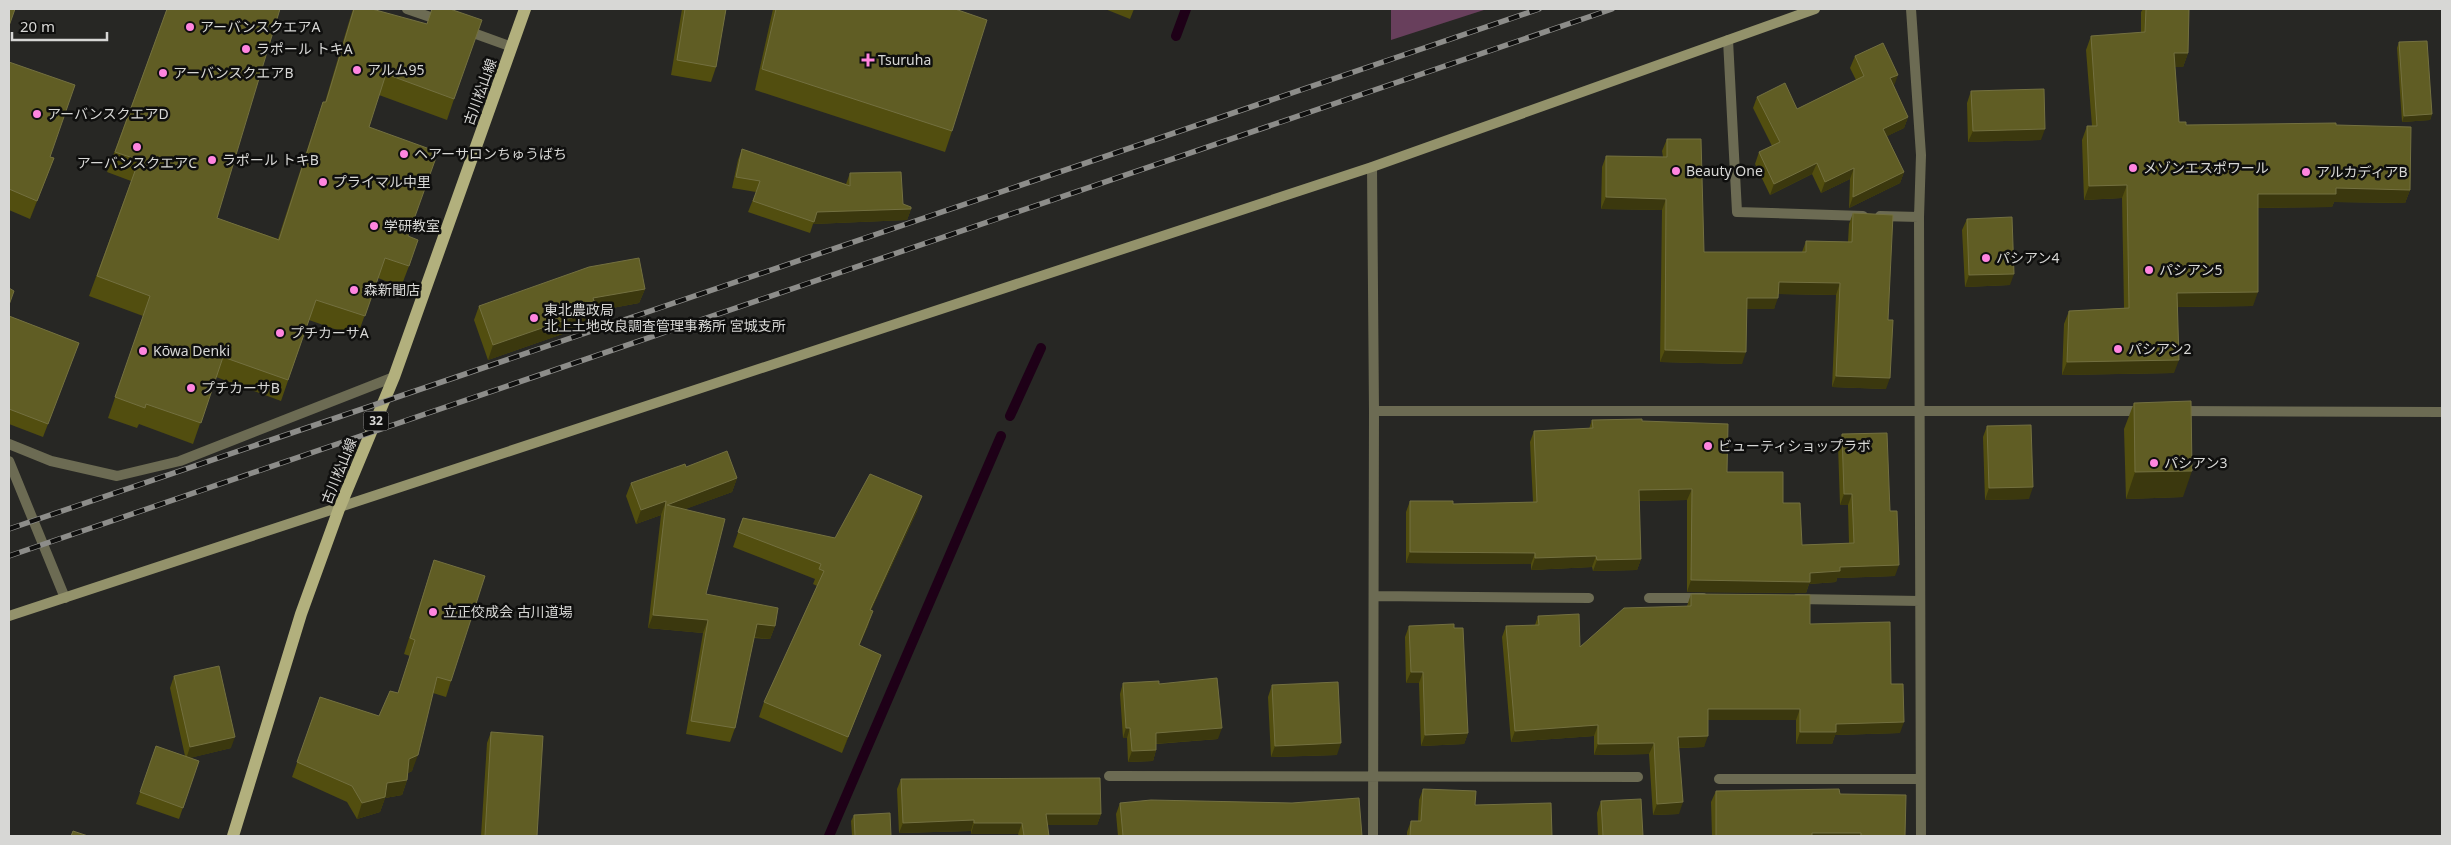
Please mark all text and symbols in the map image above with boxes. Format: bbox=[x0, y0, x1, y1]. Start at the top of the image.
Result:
scale bar bbox=[12, 10, 108, 42]
text: 20 m bbox=[20, 16, 55, 36]
place label: アーバンスクエアA bbox=[200, 17, 320, 36]
marker: アーバンスクエアA bbox=[184, 21, 196, 33]
place label: ラポール トキA bbox=[256, 39, 353, 58]
marker: ラポール トキA bbox=[240, 43, 252, 55]
place label: Tsuruha bbox=[878, 50, 931, 69]
marker: Tsuruha bbox=[862, 54, 874, 66]
street label: 古川松山線 bbox=[459, 56, 500, 128]
place label: アルム95 bbox=[367, 60, 425, 79]
place label: アーバンスクエアB bbox=[173, 63, 294, 82]
marker: アルム95 bbox=[351, 64, 363, 76]
marker: アーバンスクエアB bbox=[157, 67, 169, 79]
place label: アーバンスクエアD bbox=[47, 104, 169, 123]
marker: アーバンスクエアD bbox=[31, 108, 43, 120]
marker: アーバンスクエアC bbox=[131, 141, 143, 153]
place label: ヘアーサロンちゅうばち bbox=[414, 144, 567, 163]
marker: ヘアーサロンちゅうばち bbox=[398, 148, 410, 160]
place label: ラポール トキB bbox=[222, 150, 319, 169]
place label: アーバンスクエアC bbox=[77, 153, 197, 172]
marker: ラポール トキB bbox=[206, 154, 218, 166]
place label: メゾンエスポワール bbox=[2143, 158, 2269, 177]
place label: Beauty One bbox=[1686, 161, 1763, 180]
marker: メゾンエスポワール bbox=[2127, 162, 2139, 174]
place label: アルカディアB bbox=[2316, 162, 2408, 181]
marker: Beauty One bbox=[1670, 165, 1682, 177]
marker: アルカディアB bbox=[2300, 166, 2312, 178]
place label: プライマル中里 bbox=[333, 172, 431, 191]
marker: プライマル中里 bbox=[317, 176, 329, 188]
place label: 学研教室 bbox=[384, 216, 440, 235]
marker: 学研教室 bbox=[368, 220, 380, 232]
place label: パシアン4 bbox=[1996, 248, 2059, 267]
marker: パシアン4 bbox=[1980, 252, 1992, 264]
place label: パシアン5 bbox=[2159, 260, 2222, 279]
marker: パシアン5 bbox=[2143, 264, 2155, 276]
place label: 森新聞店 bbox=[364, 280, 420, 299]
marker: 森新聞店 bbox=[348, 284, 360, 296]
place label: 東北農政局 北上土地改良調査管理事務所 宮城支所 bbox=[544, 300, 786, 335]
marker: 東北農政局 北上土地改良調査管理事務所 宮城支所 bbox=[528, 312, 540, 324]
place label: プチカーサA bbox=[290, 323, 369, 342]
marker: プチカーサA bbox=[274, 327, 286, 339]
place label: パシアン2 bbox=[2128, 339, 2191, 358]
place label: Kōwa Denki bbox=[153, 341, 230, 360]
marker: パシアン2 bbox=[2112, 343, 2124, 355]
marker: Kōwa Denki bbox=[137, 345, 149, 357]
place label: プチカーサB bbox=[201, 378, 280, 397]
marker: プチカーサB bbox=[185, 382, 197, 394]
road number: 32 bbox=[364, 412, 388, 431]
street label: 古川松山線 bbox=[317, 435, 360, 507]
place label: ビューティショップラボ bbox=[1718, 436, 1871, 455]
marker: ビューティショップラボ bbox=[1702, 440, 1714, 452]
place label: パシアン3 bbox=[2164, 453, 2227, 472]
marker: パシアン3 bbox=[2148, 457, 2160, 469]
place label: 立正佼成会 古川道場 bbox=[443, 602, 573, 621]
marker: 立正佼成会 古川道場 bbox=[427, 606, 439, 618]

